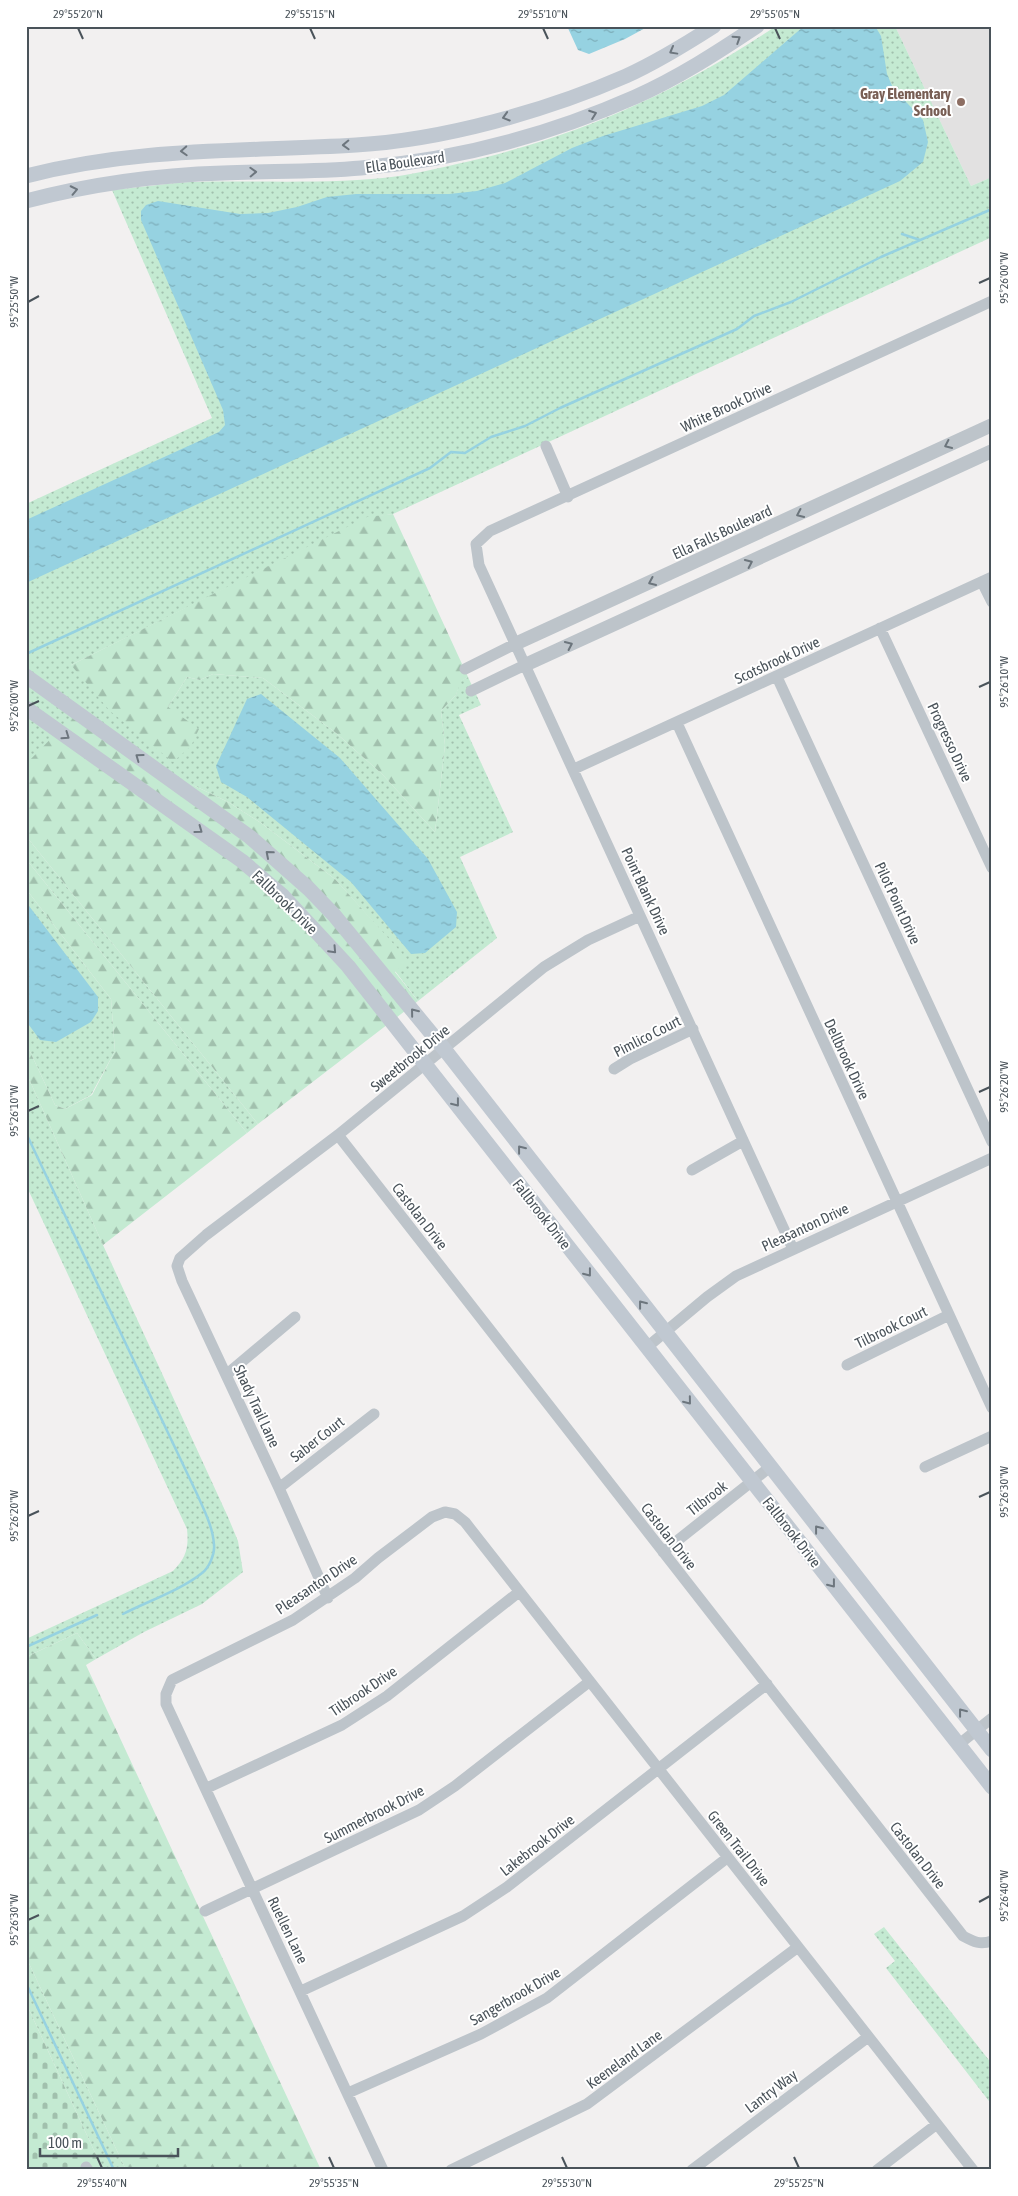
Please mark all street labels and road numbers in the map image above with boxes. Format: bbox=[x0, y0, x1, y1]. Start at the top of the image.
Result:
street label: Ella Boulevard bbox=[364, 148, 446, 176]
street label: White Brook Drive bbox=[678, 379, 774, 435]
street label: Ella Falls Boulevard bbox=[670, 502, 774, 562]
street label: Scotsbrook Drive bbox=[732, 633, 822, 687]
street label: Progresso Drive bbox=[924, 700, 976, 784]
street label: Point Blank Drive bbox=[618, 845, 674, 938]
street label: Pilot Point Drive bbox=[872, 859, 924, 947]
street label: Fallbrook Drive bbox=[249, 867, 321, 937]
street label: Pimlico Court bbox=[611, 1012, 683, 1060]
street label: Dellbrook Drive bbox=[821, 1016, 873, 1102]
street label: Sweetbrook Drive bbox=[367, 1021, 453, 1095]
street label: Fallbrook Drive bbox=[509, 1176, 575, 1253]
street label: Castolan Drive bbox=[389, 1179, 451, 1253]
street label: Pleasanton Drive bbox=[759, 1199, 851, 1255]
street label: Tilbrook Court bbox=[852, 1302, 930, 1352]
street label: Shady Trail Lane bbox=[230, 1362, 284, 1450]
street label: Saber Court bbox=[287, 1413, 347, 1465]
street label: Tilbrook bbox=[684, 1477, 731, 1519]
street label: Fallbrook Drive bbox=[759, 1494, 825, 1571]
street label: Castolan Drive bbox=[638, 1499, 700, 1573]
street label: Pleasanton Drive bbox=[272, 1551, 360, 1617]
street label: Tilbrook Drive bbox=[326, 1662, 400, 1720]
street label: Summerbrook Drive bbox=[321, 1781, 427, 1846]
street label: Green Trail Drive bbox=[704, 1807, 774, 1889]
street label: Lakebrook Drive bbox=[497, 1811, 578, 1879]
street label: Castolan Drive bbox=[887, 1818, 949, 1892]
street label: Ruellen Lane bbox=[264, 1894, 312, 1966]
street label: Sangerbrook Drive bbox=[467, 1963, 563, 2029]
street label: Keeneland Lane bbox=[583, 2026, 665, 2092]
street label: Lantry Way bbox=[742, 2066, 800, 2116]

